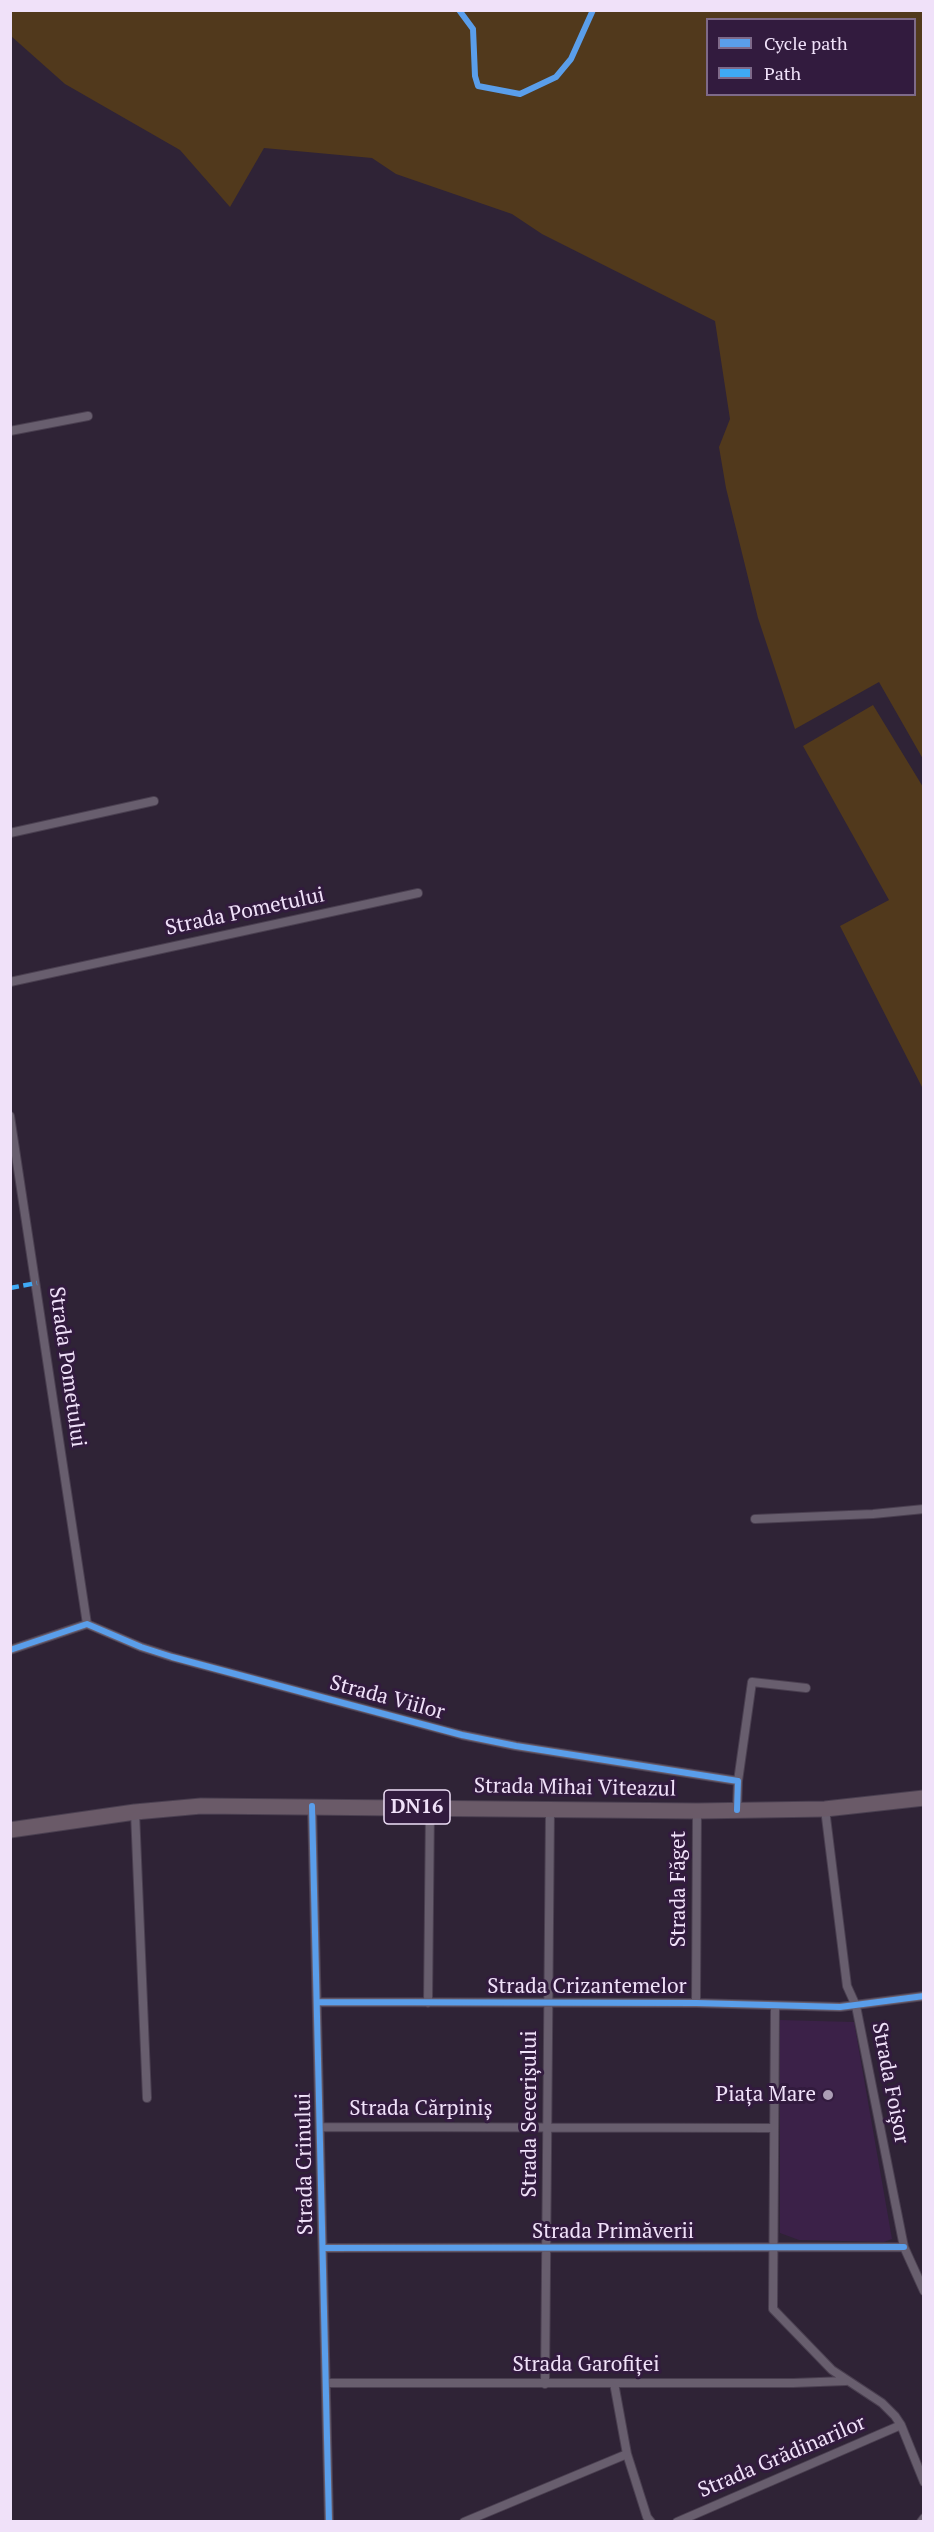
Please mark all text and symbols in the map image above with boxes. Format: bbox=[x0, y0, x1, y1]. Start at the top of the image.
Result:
legend bbox=[706, 18, 916, 96]
text: Cycle path bbox=[764, 31, 848, 55]
text: Path bbox=[764, 61, 801, 85]
street label: Strada Pometului bbox=[163, 883, 327, 941]
street label: Strada Pometului bbox=[43, 1285, 91, 1449]
street label: Strada Viilor bbox=[327, 1671, 447, 1725]
street label: Strada Mihai Viteazul bbox=[474, 1774, 676, 1802]
road number: DN16 bbox=[384, 1790, 450, 1824]
street label: Strada Făget bbox=[666, 1831, 692, 1947]
street label: Strada Crizantemelor bbox=[487, 1974, 687, 2000]
street label: Strada Foișor bbox=[866, 2020, 914, 2146]
street label: Strada Secerișului bbox=[517, 2030, 543, 2198]
place label: Piața Mare bbox=[716, 2082, 816, 2108]
marker: Piața Mare bbox=[821, 2088, 835, 2102]
street label: Strada Crinului bbox=[291, 2093, 319, 2235]
street label: Strada Cărpiniș bbox=[349, 2096, 493, 2122]
street label: Strada Primăverii bbox=[532, 2219, 694, 2245]
street label: Strada Garofiței bbox=[512, 2352, 660, 2378]
street label: Strada Grădinarilor bbox=[694, 2410, 870, 2504]

